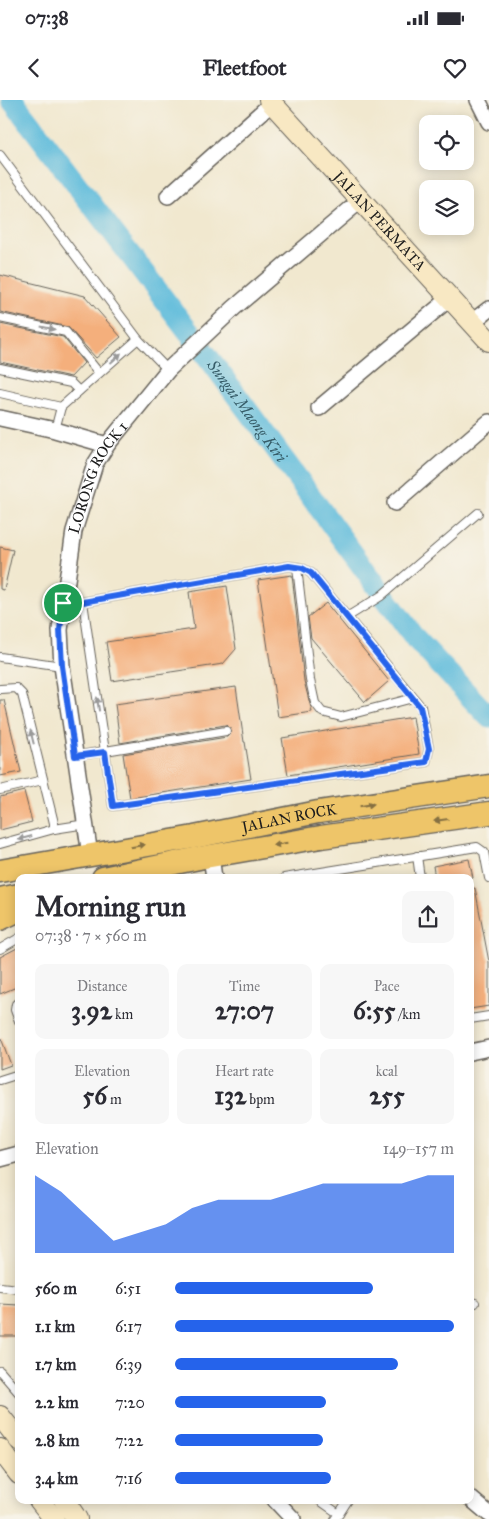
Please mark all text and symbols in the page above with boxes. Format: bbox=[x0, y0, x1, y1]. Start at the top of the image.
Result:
text: 07:38 bbox=[25, 6, 69, 29]
icon: back bbox=[20, 54, 48, 82]
text: Fleetfoot bbox=[203, 54, 286, 81]
icon: heart bbox=[441, 54, 469, 82]
map controls bbox=[419, 115, 474, 235]
button: locate bbox=[419, 115, 474, 170]
street label: JALAN PERMATA bbox=[327, 166, 430, 275]
button: layers bbox=[419, 180, 474, 235]
one-way arrow bbox=[40, 324, 55, 332]
one-way arrow bbox=[109, 352, 121, 364]
water label: Sungai Maong Kiri bbox=[203, 355, 291, 466]
street label: LORONG ROCK 1 bbox=[65, 418, 131, 536]
pin bbox=[42, 582, 84, 624]
icon: arrive bbox=[49, 589, 77, 617]
one-way arrow bbox=[94, 696, 102, 712]
one-way arrow bbox=[28, 729, 36, 744]
street label: JALAN ROCK bbox=[238, 800, 338, 838]
one-way arrow bbox=[359, 800, 375, 808]
one-way arrow bbox=[432, 816, 448, 824]
one-way arrow bbox=[17, 834, 32, 842]
one-way arrow bbox=[272, 840, 288, 848]
one-way arrow bbox=[131, 842, 147, 850]
text: Morning run bbox=[35, 889, 186, 924]
button: share bbox=[402, 891, 454, 943]
text: 07:38 · 7 × 560 m bbox=[35, 926, 147, 945]
text: Distance bbox=[77, 978, 127, 995]
text: Time bbox=[229, 978, 260, 995]
text: Pace bbox=[374, 978, 400, 995]
text: 3.92 bbox=[71, 995, 112, 1026]
text: 27:07 bbox=[215, 995, 274, 1026]
text: 6:55 bbox=[353, 995, 395, 1026]
text: km bbox=[112, 1006, 133, 1023]
text: /km bbox=[395, 1006, 421, 1023]
text: Elevation bbox=[74, 1063, 130, 1080]
text: Heart rate bbox=[215, 1063, 274, 1080]
text: kcal bbox=[376, 1063, 398, 1080]
text: 56 bbox=[83, 1080, 107, 1111]
text: 132 bbox=[214, 1080, 246, 1111]
text: 255 bbox=[369, 1080, 405, 1111]
text: m bbox=[107, 1091, 122, 1108]
text: bpm bbox=[246, 1091, 275, 1108]
text: Elevation bbox=[35, 1139, 99, 1158]
text: 149–157 m bbox=[383, 1139, 454, 1158]
text: 560 m bbox=[35, 1279, 77, 1298]
text: 6:51 bbox=[115, 1279, 141, 1298]
text: 1.1 km bbox=[35, 1317, 75, 1336]
text: 6:17 bbox=[115, 1317, 142, 1336]
text: 1.7 km bbox=[35, 1355, 77, 1374]
text: 6:39 bbox=[115, 1355, 142, 1374]
text: 2.2 km bbox=[35, 1393, 79, 1412]
text: 7:20 bbox=[115, 1393, 145, 1412]
text: 2.8 km bbox=[35, 1431, 79, 1450]
text: 7:22 bbox=[115, 1431, 143, 1450]
text: 3.4 km bbox=[35, 1469, 78, 1488]
text: 7:16 bbox=[115, 1469, 142, 1488]

